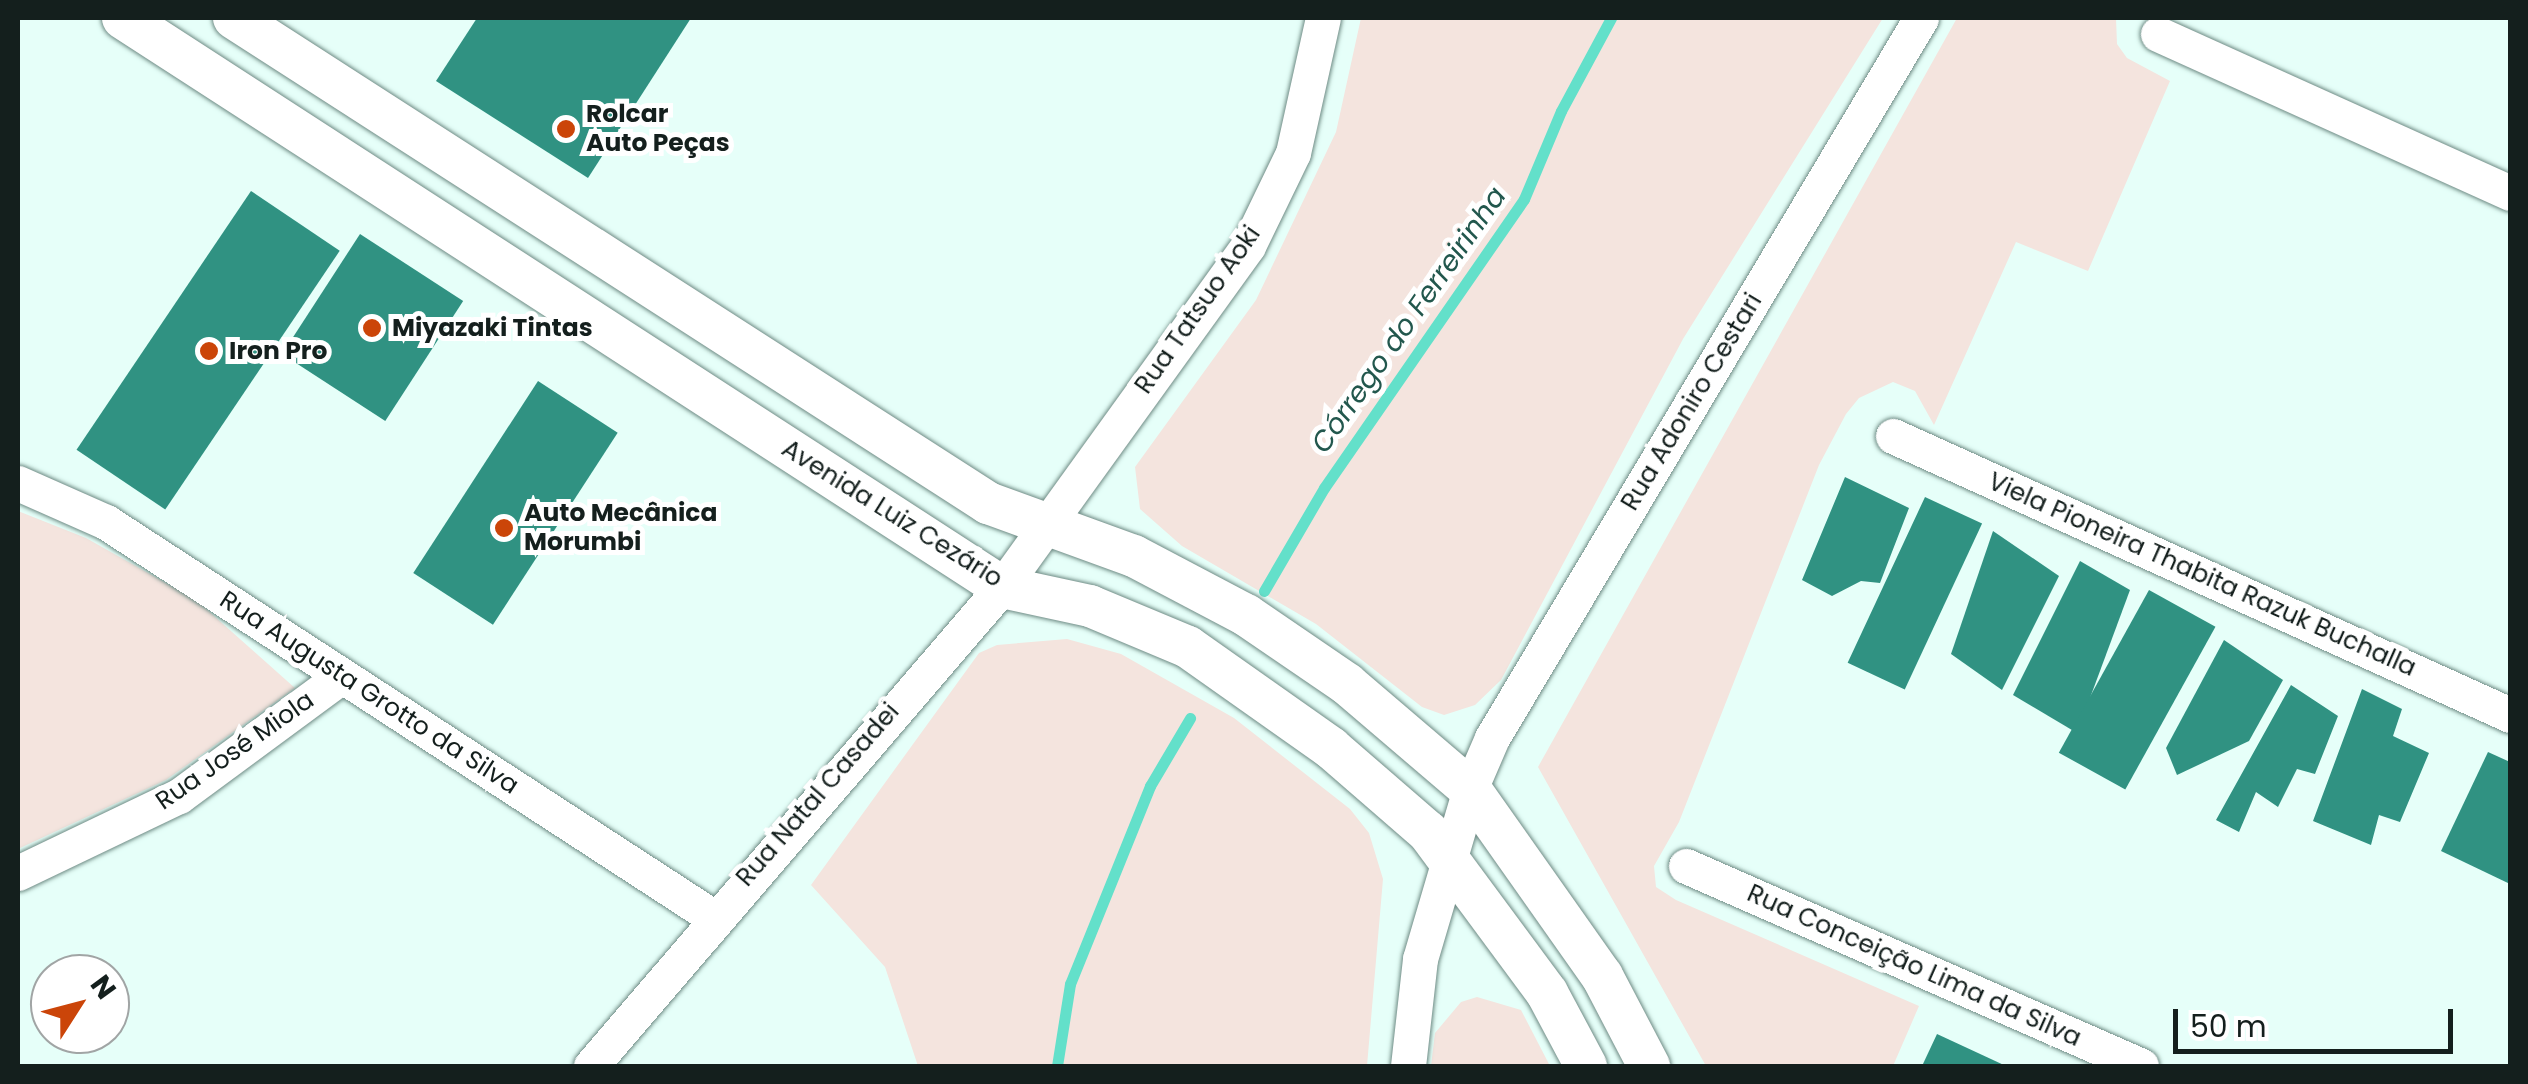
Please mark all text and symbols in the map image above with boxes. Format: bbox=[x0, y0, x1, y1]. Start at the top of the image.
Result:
place label: Rolcar Auto Peças bbox=[586, 100, 730, 159]
marker: Rolcar Auto Peças bbox=[555, 118, 577, 140]
water label: Córrego do Ferreirinha bbox=[1304, 181, 1514, 459]
street label: Rua Tatsuo Aoki bbox=[1129, 220, 1267, 400]
street label: Rua Adoniro Cestari bbox=[1615, 288, 1769, 516]
place label: Miyazaki Tintas bbox=[392, 313, 593, 343]
marker: Miyazaki Tintas bbox=[361, 317, 383, 339]
place label: Iron Pro bbox=[229, 336, 327, 366]
marker: Iron Pro bbox=[198, 340, 220, 362]
street label: Avenida Luiz Cezário bbox=[776, 434, 1008, 594]
street label: Viela Pioneira Thabita Razuk Buchalla bbox=[1983, 467, 2421, 683]
place label: Auto Mecânica Morumbi bbox=[524, 499, 717, 558]
marker: Auto Mecânica Morumbi bbox=[493, 517, 515, 539]
street label: Rua Augusta Grotto da Silva bbox=[214, 585, 524, 801]
street label: Rua José Miola bbox=[150, 685, 320, 817]
street label: Rua Natal Casadei bbox=[730, 697, 906, 893]
street label: Rua Conceição Lima da Silva bbox=[1742, 879, 2086, 1053]
north arrow bbox=[30, 954, 130, 1054]
text: N bbox=[81, 967, 125, 1007]
scale bar bbox=[2178, 989, 2458, 1051]
text: 50 m bbox=[2190, 1005, 2267, 1048]

